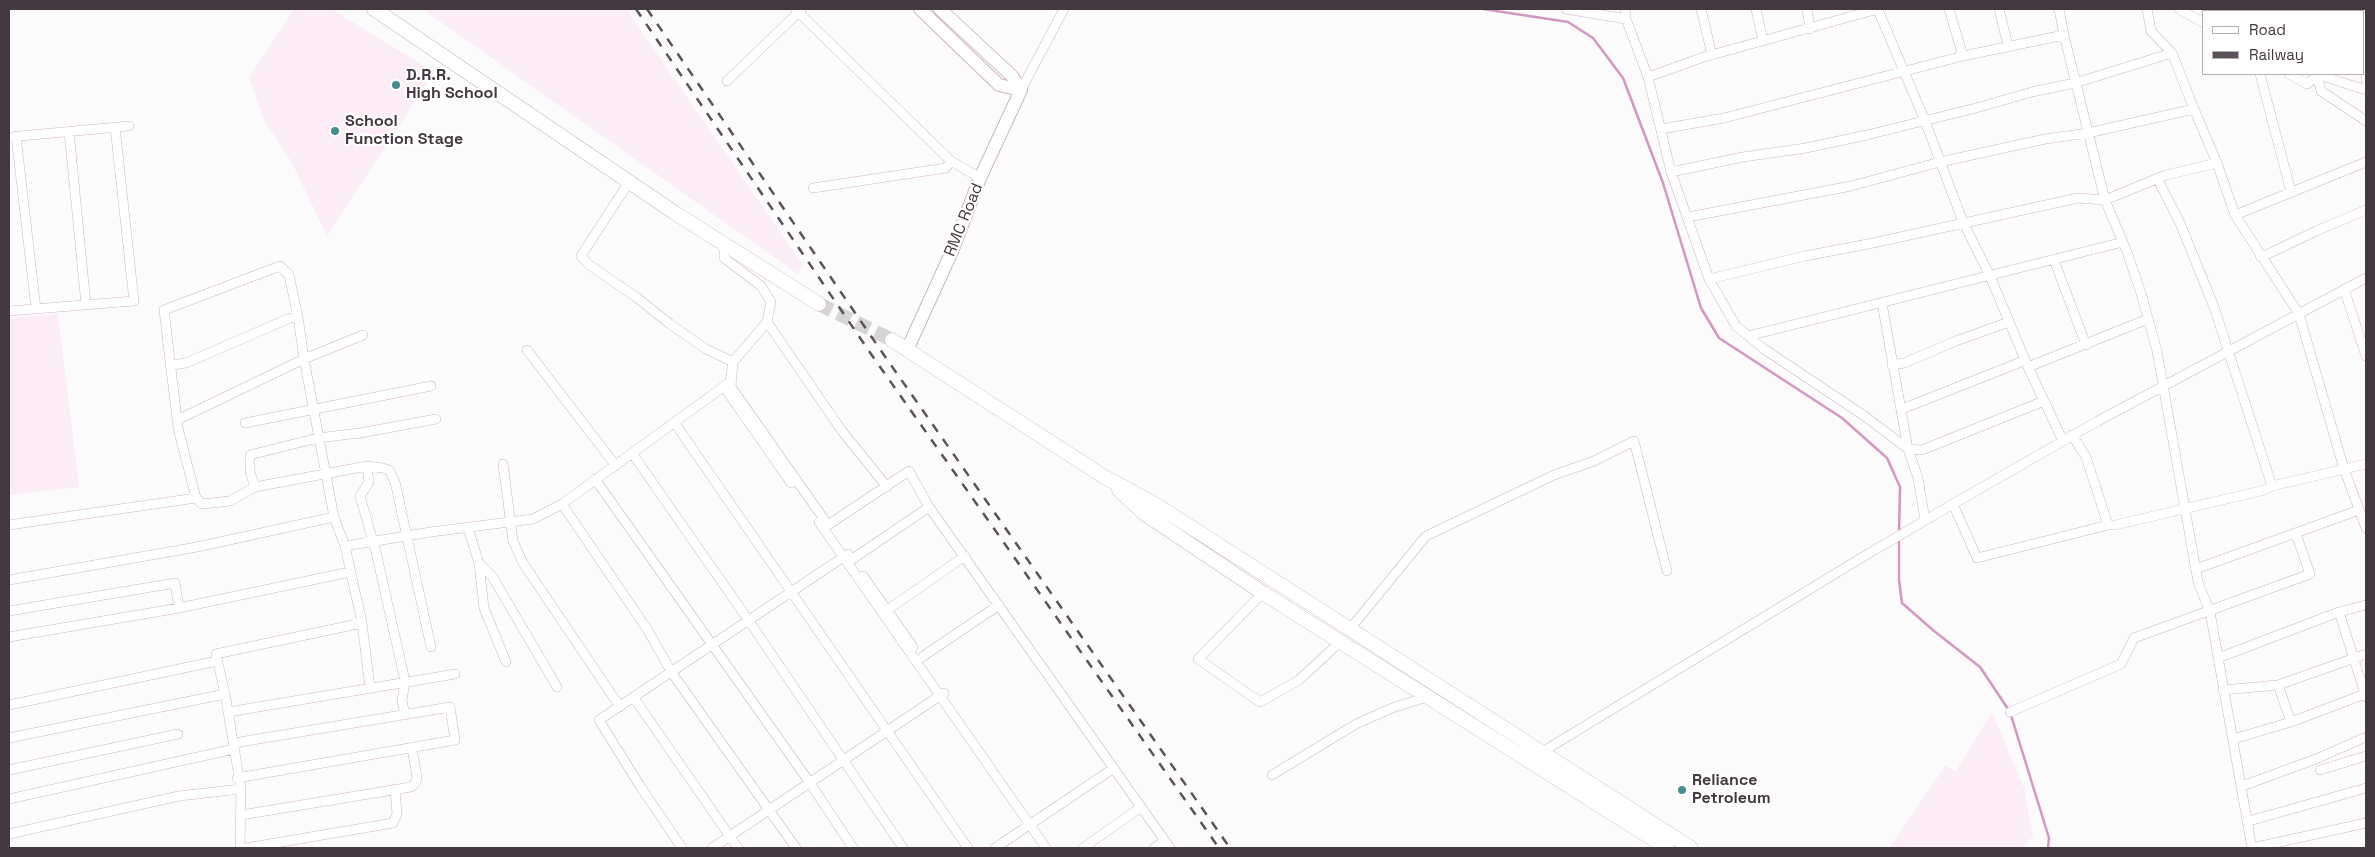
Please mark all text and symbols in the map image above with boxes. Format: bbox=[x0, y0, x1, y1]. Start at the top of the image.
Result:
legend bbox=[2202, 10, 2365, 75]
text: Road bbox=[2249, 20, 2286, 39]
text: Railway bbox=[2249, 45, 2304, 64]
place label: D.R.R. High School bbox=[406, 66, 498, 104]
marker: D.R.R. High School bbox=[390, 79, 402, 91]
place label: School Function Stage bbox=[345, 112, 463, 150]
marker: School Function Stage bbox=[329, 125, 341, 137]
street label: RMC Road bbox=[941, 180, 987, 260]
place label: Reliance Petroleum bbox=[1692, 771, 1771, 809]
marker: Reliance Petroleum bbox=[1676, 784, 1688, 796]

